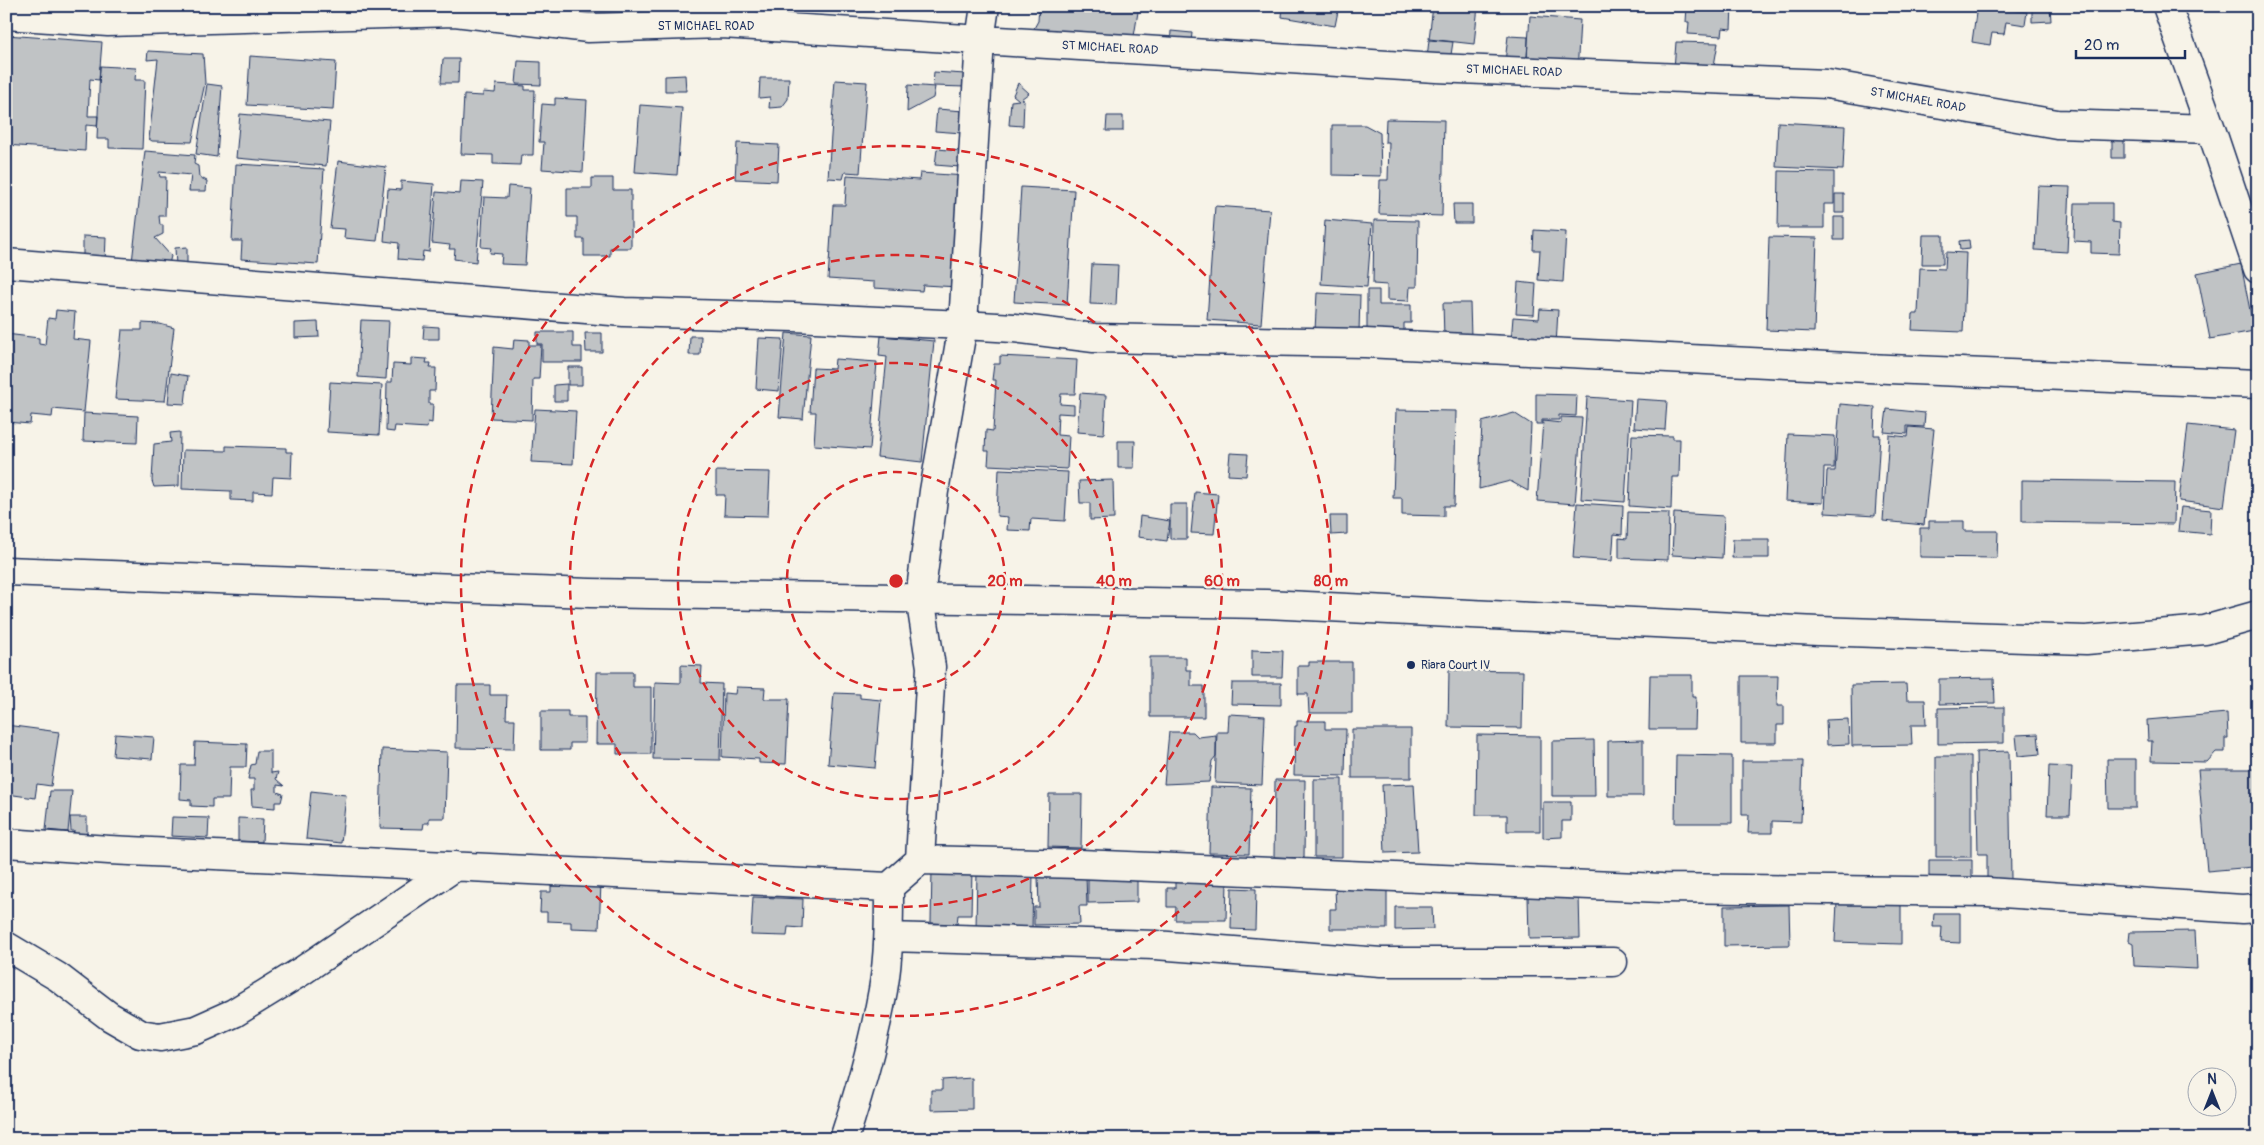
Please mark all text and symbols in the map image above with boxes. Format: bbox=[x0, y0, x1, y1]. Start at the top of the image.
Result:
street label: ST MICHAEL ROAD bbox=[658, 19, 755, 34]
scale bar bbox=[2076, 28, 2185, 60]
text: 20 m bbox=[2084, 36, 2119, 55]
street label: ST MICHAEL ROAD bbox=[1061, 38, 1159, 58]
street label: ST MICHAEL ROAD bbox=[1465, 62, 1563, 80]
street label: ST MICHAEL ROAD bbox=[1869, 84, 1967, 116]
centre of rings bbox=[887, 572, 905, 590]
text: 20 m bbox=[987, 572, 1023, 591]
text: 40 m bbox=[1096, 572, 1132, 591]
text: 60 m bbox=[1204, 572, 1240, 591]
text: 80 m bbox=[1314, 572, 1348, 591]
place label: Riara Court IV bbox=[1421, 658, 1490, 673]
marker: Riara Court IV bbox=[1405, 659, 1417, 671]
north arrow bbox=[2186, 1068, 2236, 1118]
text: N bbox=[2207, 1071, 2217, 1088]

